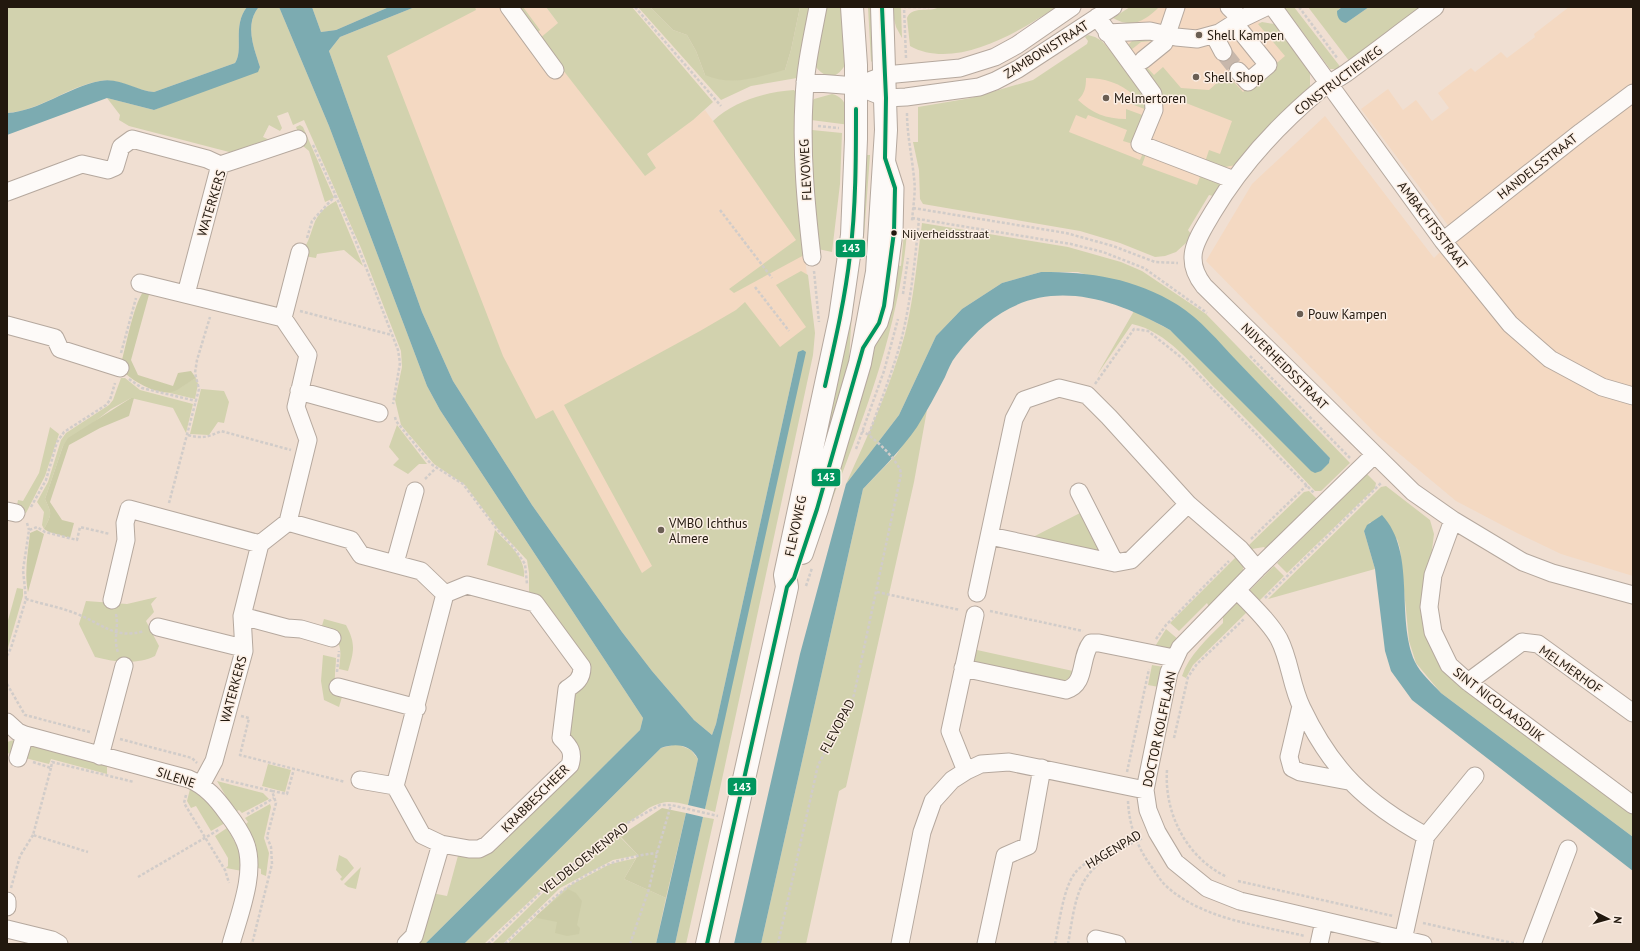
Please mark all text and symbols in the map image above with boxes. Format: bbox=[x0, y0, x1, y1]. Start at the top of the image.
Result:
street label: ZAMBONISTRAAT bbox=[1001, 17, 1092, 82]
place label: Shell Kampen bbox=[1207, 27, 1284, 44]
marker: Shell Kampen bbox=[1194, 30, 1204, 40]
street label: CONSTRUCTIEWEG bbox=[1291, 42, 1386, 119]
place label: Shell Shop bbox=[1204, 69, 1264, 86]
marker: Shell Shop bbox=[1191, 72, 1201, 82]
place label: Melmertoren bbox=[1114, 90, 1186, 107]
marker: Melmertoren bbox=[1101, 93, 1111, 103]
street label: HANDELSSTRAAT bbox=[1494, 130, 1581, 203]
street label: FLEVOWEG bbox=[795, 139, 816, 201]
street label: WATERKERS bbox=[193, 168, 230, 238]
street label: AMBACHTSSTRAAT bbox=[1394, 178, 1471, 273]
place label: Nijverheidsstraat bbox=[902, 226, 989, 241]
marker: Nijverheidsstraat bbox=[889, 228, 899, 238]
line badge: 143 bbox=[835, 239, 866, 258]
text: 143 bbox=[842, 241, 860, 255]
place label: Pouw Kampen bbox=[1308, 306, 1387, 323]
marker: Pouw Kampen bbox=[1295, 309, 1305, 319]
street label: NIJVERHEIDSSTRAAT bbox=[1237, 319, 1332, 414]
line badge: 143 bbox=[811, 468, 841, 487]
text: 143 bbox=[817, 470, 835, 484]
street label: FLEVOWEG bbox=[781, 494, 810, 558]
place label: VMBO Ichthus Almere bbox=[668, 515, 747, 547]
marker: VMBO Ichthus Almere bbox=[656, 525, 666, 535]
street label: MELMERHOF bbox=[1536, 641, 1606, 698]
street label: WATERKERS bbox=[216, 654, 251, 724]
street label: SINT NICOLAASDIJK bbox=[1450, 664, 1548, 745]
street label: DOCTOR KOLFFLAAN bbox=[1139, 670, 1180, 789]
street label: FLEVOPAD bbox=[816, 696, 859, 756]
street label: KRABBESCHEER bbox=[498, 760, 573, 836]
street label: SILENE bbox=[154, 763, 198, 792]
line badge: 143 bbox=[727, 777, 757, 796]
text: 143 bbox=[733, 780, 751, 794]
street label: VELDBLOEMENPAD bbox=[536, 819, 632, 899]
street label: HAGENPAD bbox=[1082, 826, 1144, 873]
north arrow bbox=[1588, 899, 1628, 939]
text: N bbox=[1611, 916, 1625, 924]

